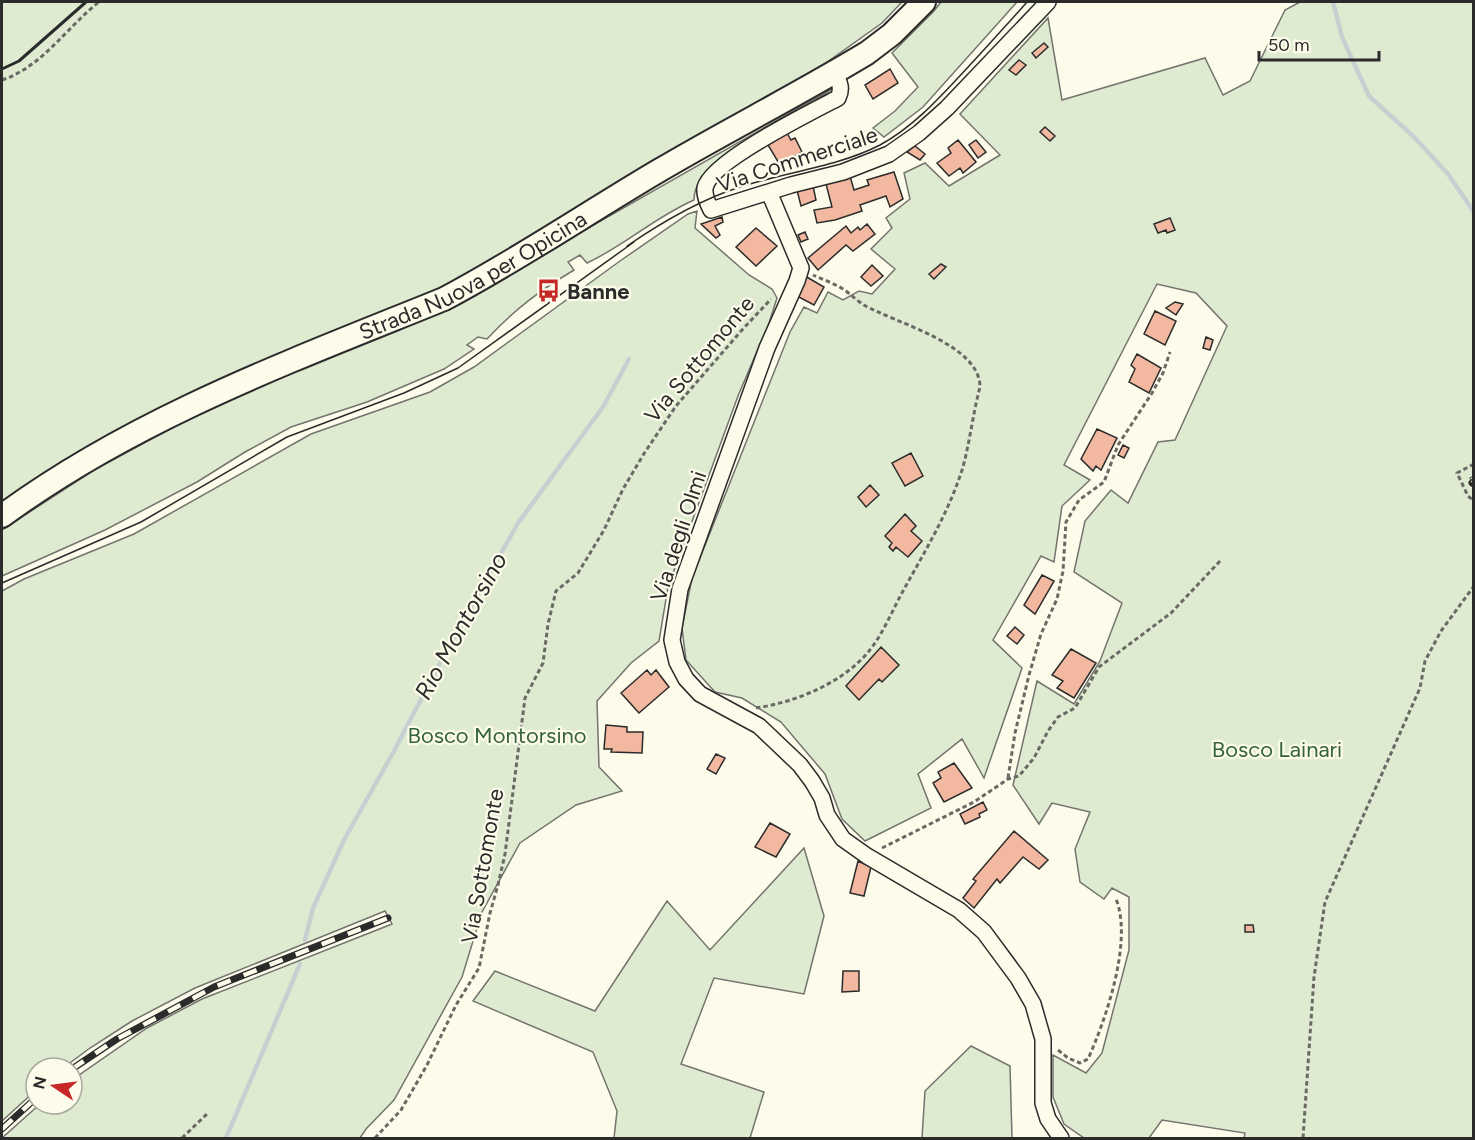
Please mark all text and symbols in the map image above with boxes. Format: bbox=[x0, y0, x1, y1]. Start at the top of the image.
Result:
scale bar bbox=[1259, 24, 1379, 62]
text: 50 m bbox=[1268, 34, 1310, 56]
street label: Via Commerciale bbox=[713, 121, 881, 198]
street label: Strada Nuova per Opicina bbox=[355, 205, 592, 346]
bus stop icon: Banne bbox=[536, 278, 562, 304]
place label: Banne bbox=[567, 278, 629, 305]
street label: Via Sottomonte bbox=[639, 291, 760, 428]
street label: Via degli Olmi bbox=[645, 467, 712, 605]
water label: Rio Montorsino bbox=[408, 547, 513, 704]
park label: Bosco Montorsino bbox=[407, 722, 587, 749]
park label: Bosco Lainari bbox=[1212, 736, 1342, 763]
street label: Via Sottomonte bbox=[456, 787, 509, 946]
north arrow bbox=[24, 1056, 84, 1116]
text: N bbox=[29, 1075, 51, 1091]

